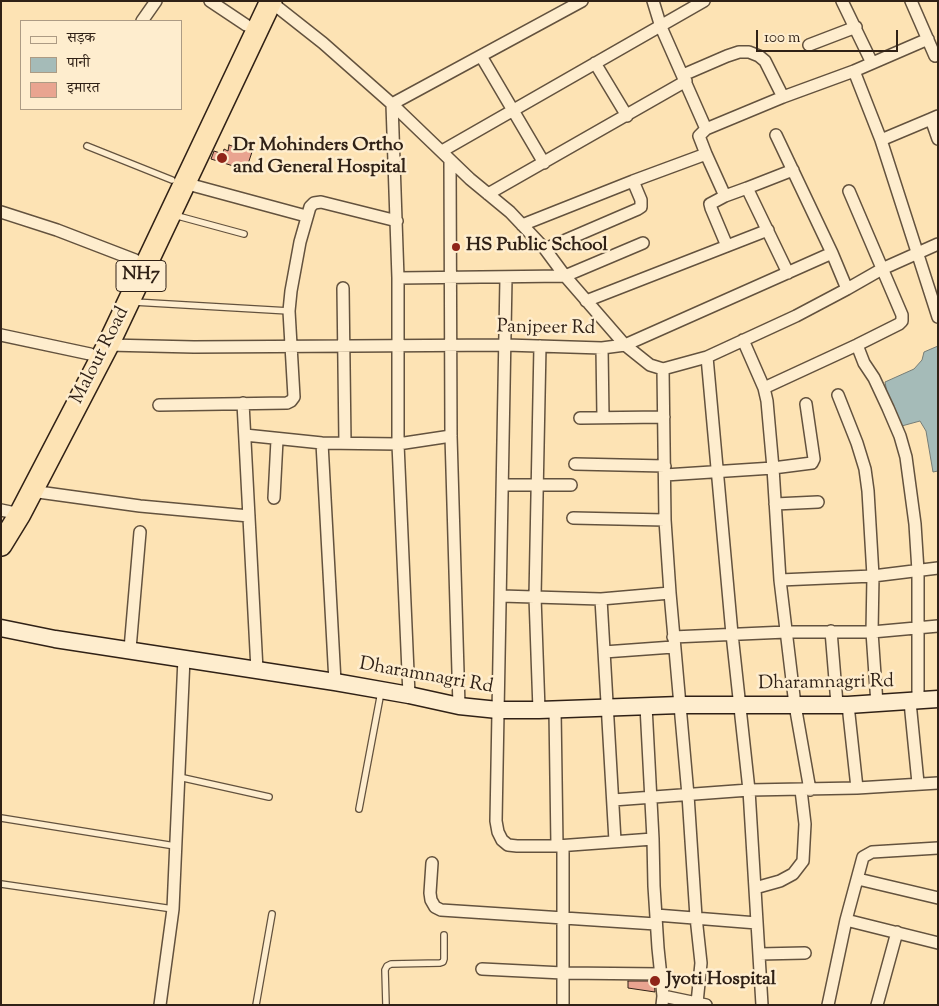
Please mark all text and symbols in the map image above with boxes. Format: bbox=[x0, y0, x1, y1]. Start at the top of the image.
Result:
legend bbox=[20, 20, 182, 110]
scale bar bbox=[759, 20, 902, 52]
text: सड़क bbox=[67, 28, 95, 49]
text: 100 m bbox=[764, 28, 800, 49]
text: पानी bbox=[67, 53, 90, 74]
text: इमारत bbox=[67, 78, 100, 99]
place label: Dr Mohinders Ortho and General Hospital bbox=[233, 136, 406, 180]
marker: Dr Mohinders Ortho and General Hospital bbox=[215, 151, 229, 165]
place label: HS Public School bbox=[466, 236, 608, 258]
marker: HS Public School bbox=[450, 241, 462, 253]
road number: NH7 bbox=[116, 260, 166, 292]
street label: Malout Road bbox=[67, 304, 135, 408]
street label: Panjpeer Rd bbox=[496, 317, 596, 341]
street label: Dharamnagri Rd bbox=[357, 654, 495, 700]
street label: Dharamnagri Rd bbox=[758, 671, 894, 697]
place label: Jyoti Hospital bbox=[666, 970, 776, 992]
marker: Jyoti Hospital bbox=[648, 974, 662, 988]

